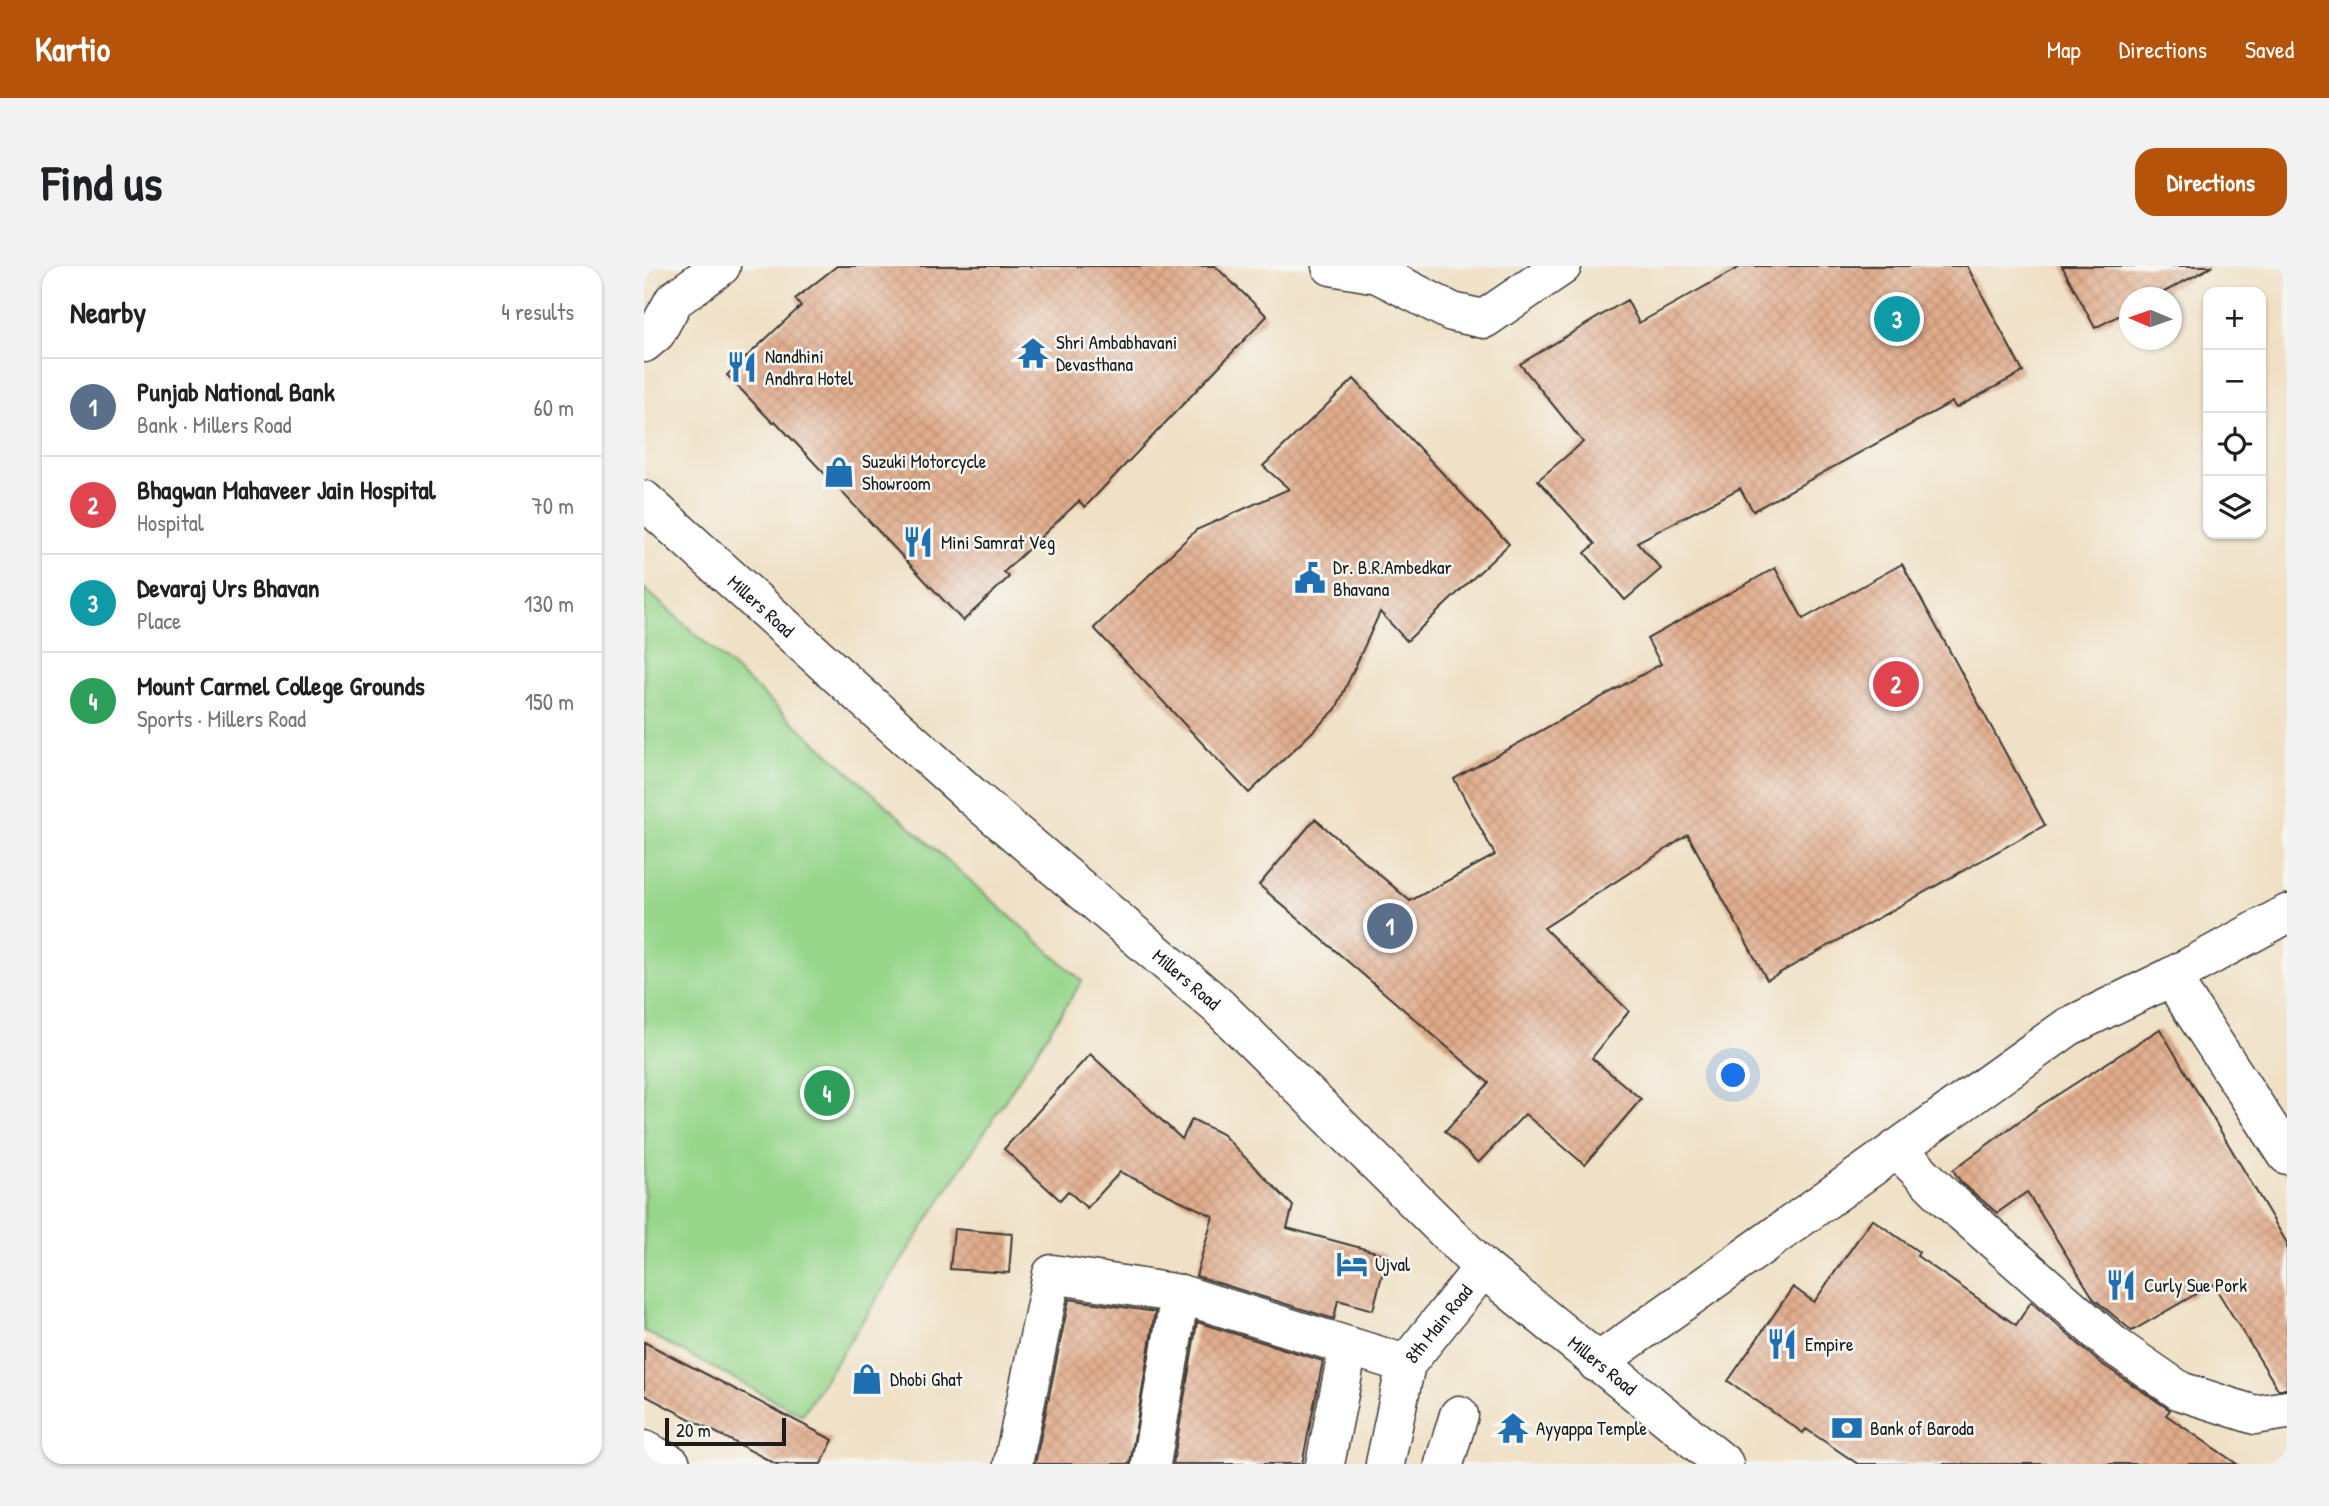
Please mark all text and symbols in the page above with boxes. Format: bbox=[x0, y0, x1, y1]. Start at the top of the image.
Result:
text: Kartio bbox=[35, 27, 110, 71]
text: Map bbox=[2047, 33, 2081, 65]
text: Directions bbox=[2119, 33, 2207, 65]
text: Saved bbox=[2245, 33, 2294, 65]
button: Directions bbox=[2135, 148, 2287, 216]
text: Find us bbox=[42, 149, 162, 215]
north arrow bbox=[2119, 287, 2182, 350]
map controls bbox=[2203, 287, 2266, 539]
button: + bbox=[2203, 287, 2266, 350]
text: Nearby bbox=[70, 292, 146, 332]
pin: 3 bbox=[1874, 293, 1920, 345]
text: 4 results bbox=[501, 296, 574, 327]
place label: Shri Ambabhavani Devasthana bbox=[1056, 329, 1177, 377]
temple icon: Shri Ambabhavani Devasthana bbox=[1016, 336, 1050, 370]
place label: Nandhini Andhra Hotel bbox=[765, 343, 854, 391]
restaurant icon: Nandhini Andhra Hotel bbox=[725, 350, 759, 384]
button: − bbox=[2203, 350, 2266, 413]
text: Punjab National Bank bbox=[137, 374, 335, 409]
text: 1 bbox=[89, 392, 97, 423]
text: 60 m bbox=[534, 392, 574, 423]
text: Bank · Millers Road bbox=[137, 409, 291, 440]
button: locate bbox=[2203, 413, 2266, 476]
place label: Suzuki Motorcycle Showroom bbox=[862, 448, 987, 496]
shop icon: Suzuki Motorcycle Showroom bbox=[822, 455, 856, 489]
text: Bhagwan Mahaveer Jain Hospital bbox=[137, 472, 436, 507]
button: layers bbox=[2203, 476, 2266, 539]
text: 2 bbox=[88, 490, 98, 521]
text: 70 m bbox=[531, 490, 574, 521]
text: Hospital bbox=[137, 507, 204, 538]
restaurant icon: Mini Samrat Veg bbox=[901, 525, 935, 559]
place label: Mini Samrat Veg bbox=[941, 529, 1055, 555]
place label: Dr. B.R.Ambedkar Bhavana bbox=[1333, 554, 1452, 602]
public building icon: Dr. B.R.Ambedkar Bhavana bbox=[1293, 561, 1327, 595]
street label: Millers Road bbox=[722, 569, 801, 643]
text: Devaraj Urs Bhavan bbox=[137, 570, 320, 605]
text: 3 bbox=[88, 588, 98, 619]
text: 130 m bbox=[524, 588, 574, 619]
text: Place bbox=[137, 605, 181, 636]
pin: 2 bbox=[1873, 658, 1919, 710]
text: Mount Carmel College Grounds bbox=[137, 668, 425, 703]
text: 4 bbox=[89, 686, 97, 717]
text: 150 m bbox=[525, 686, 574, 717]
text: Sports · Millers Road bbox=[137, 703, 306, 734]
pin: 1 bbox=[1367, 900, 1413, 952]
street label: Millers Road bbox=[1147, 943, 1227, 1016]
your location bbox=[1716, 1058, 1750, 1092]
pin: 4 bbox=[804, 1067, 850, 1119]
hotel icon: Ujval bbox=[1335, 1247, 1369, 1281]
place label: Ujval bbox=[1375, 1251, 1411, 1277]
restaurant icon: Curly Sue Pork bbox=[2104, 1268, 2138, 1302]
place label: Curly Sue Pork bbox=[2144, 1272, 2247, 1298]
street label: 8th Main Road bbox=[1399, 1278, 1478, 1369]
restaurant icon: Empire bbox=[1765, 1327, 1799, 1361]
street label: Millers Road bbox=[1563, 1329, 1643, 1401]
place label: Empire bbox=[1805, 1331, 1854, 1357]
shop icon: Dhobi Ghat bbox=[850, 1362, 884, 1396]
place label: Dhobi Ghat bbox=[890, 1366, 963, 1392]
temple icon: Ayyappa Temple bbox=[1496, 1411, 1530, 1445]
bank icon: Bank of Baroda bbox=[1830, 1411, 1864, 1445]
scale bar bbox=[665, 1415, 786, 1447]
place label: Ayyappa Temple bbox=[1536, 1415, 1647, 1441]
place label: Bank of Baroda bbox=[1870, 1415, 1974, 1441]
text: 20 m bbox=[676, 1417, 711, 1443]

